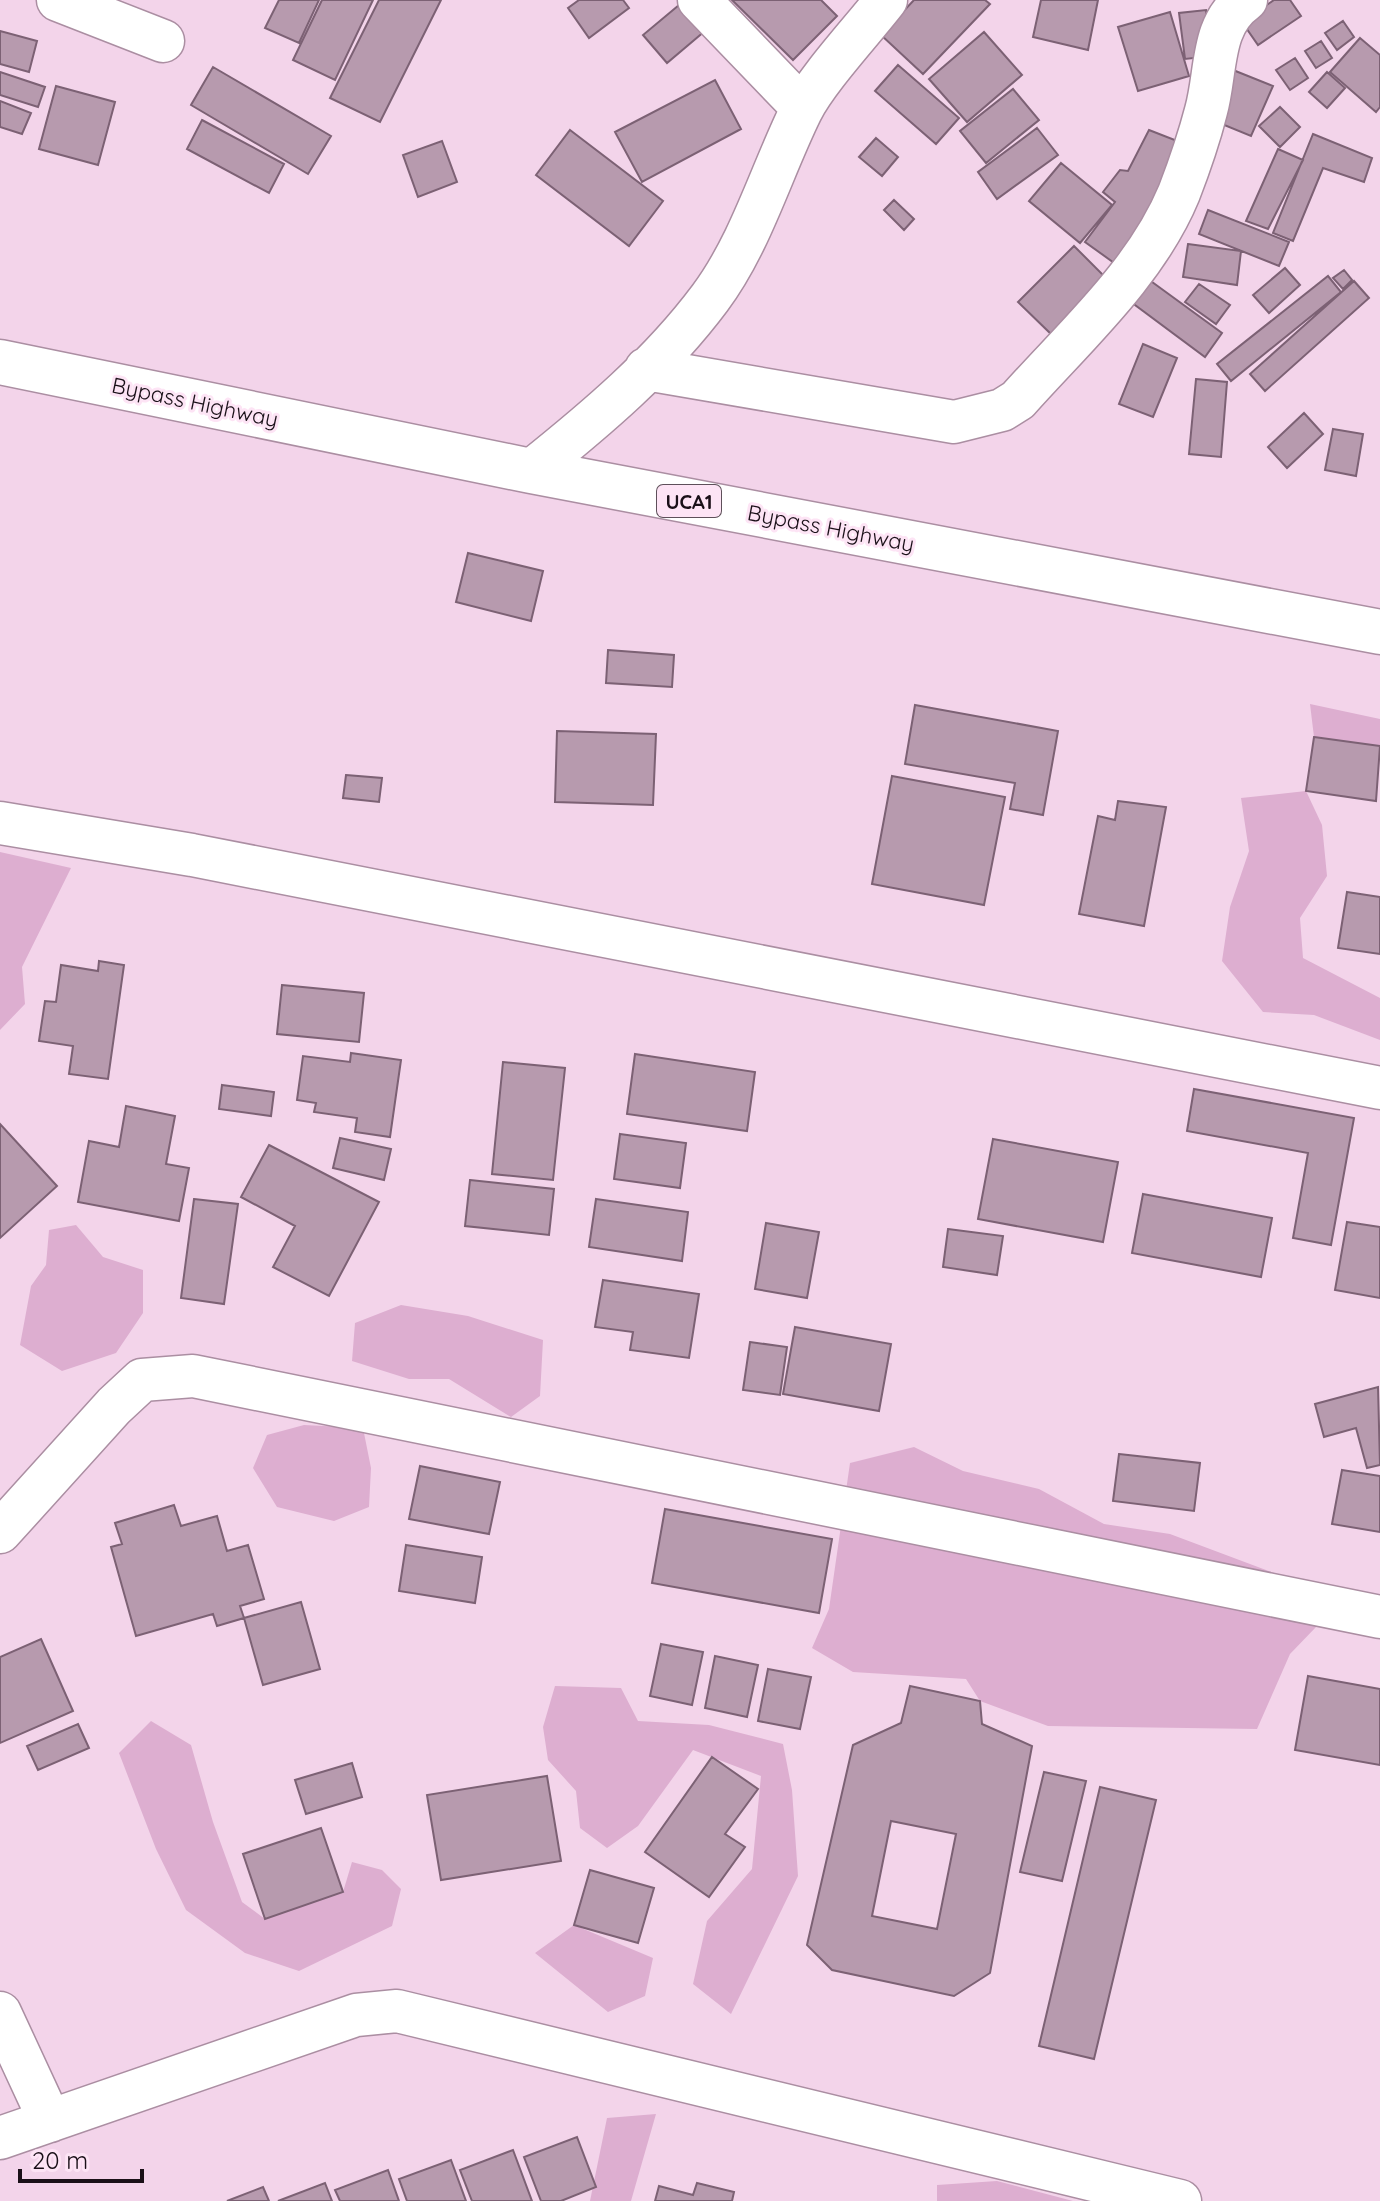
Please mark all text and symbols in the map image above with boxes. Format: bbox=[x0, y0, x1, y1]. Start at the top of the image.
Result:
street label: Bypass Highway bbox=[109, 371, 281, 433]
road number: UCA1 bbox=[657, 485, 721, 517]
street label: Bypass Highway bbox=[745, 498, 917, 558]
scale bar bbox=[20, 2133, 142, 2183]
text: 20 m bbox=[32, 2145, 88, 2175]

